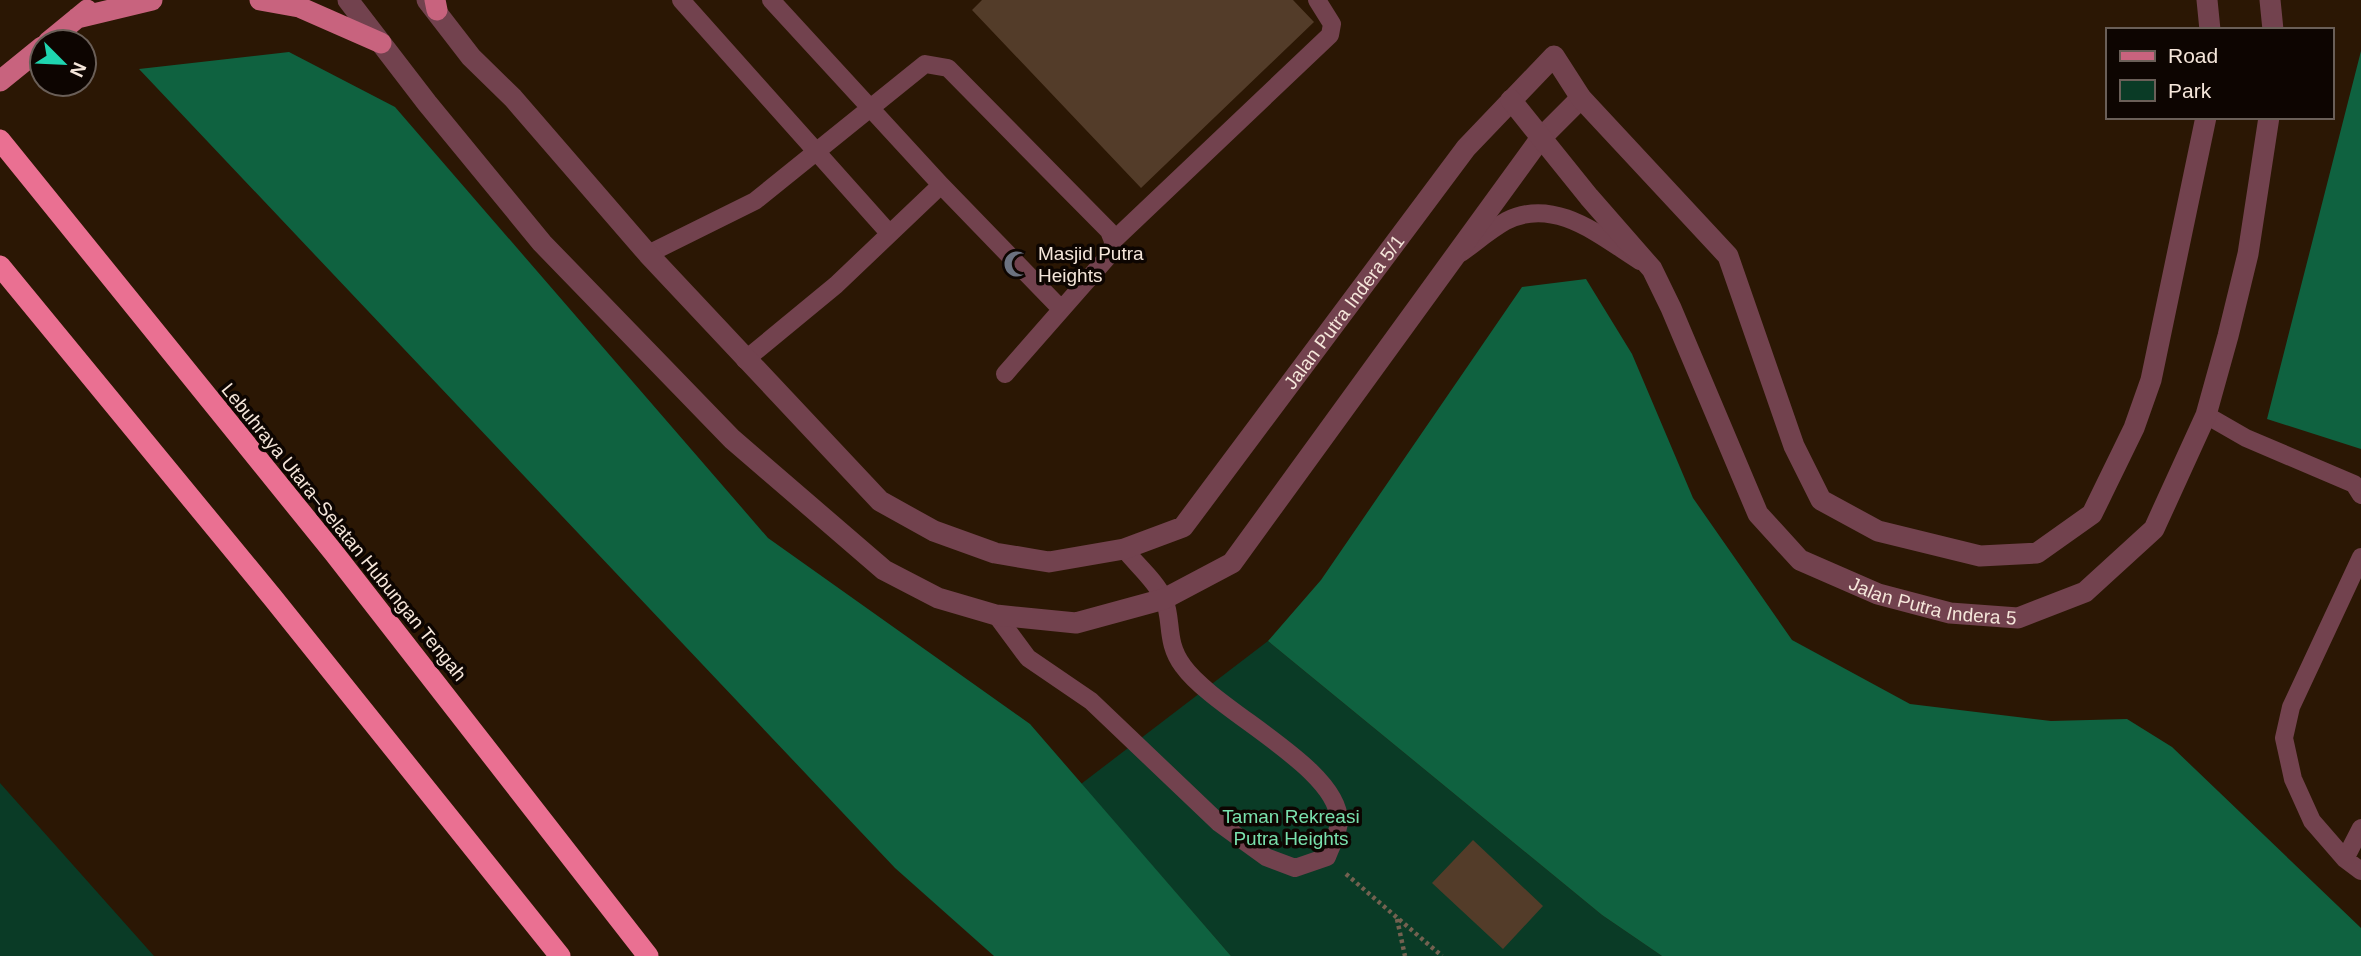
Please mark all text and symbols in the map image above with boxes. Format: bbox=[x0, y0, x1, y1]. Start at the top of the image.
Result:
north arrow bbox=[28, 28, 98, 98]
legend bbox=[2106, 28, 2333, 119]
text: Road bbox=[2168, 44, 2218, 67]
text: N bbox=[66, 59, 90, 80]
text: Park bbox=[2168, 79, 2212, 102]
street label: Jalan Putra Indera 5/1 bbox=[1279, 230, 1408, 393]
place label: Masjid Putra Heights bbox=[1038, 243, 1144, 286]
mosque icon: Masjid Putra Heights bbox=[1002, 249, 1032, 279]
street label: Lebuhraya Utara–Selatan Hubungan Tengah bbox=[217, 379, 471, 685]
street label: Jalan Putra Indera 5 bbox=[1846, 572, 2017, 628]
park label: Taman Rekreasi Putra Heights bbox=[1222, 806, 1360, 849]

